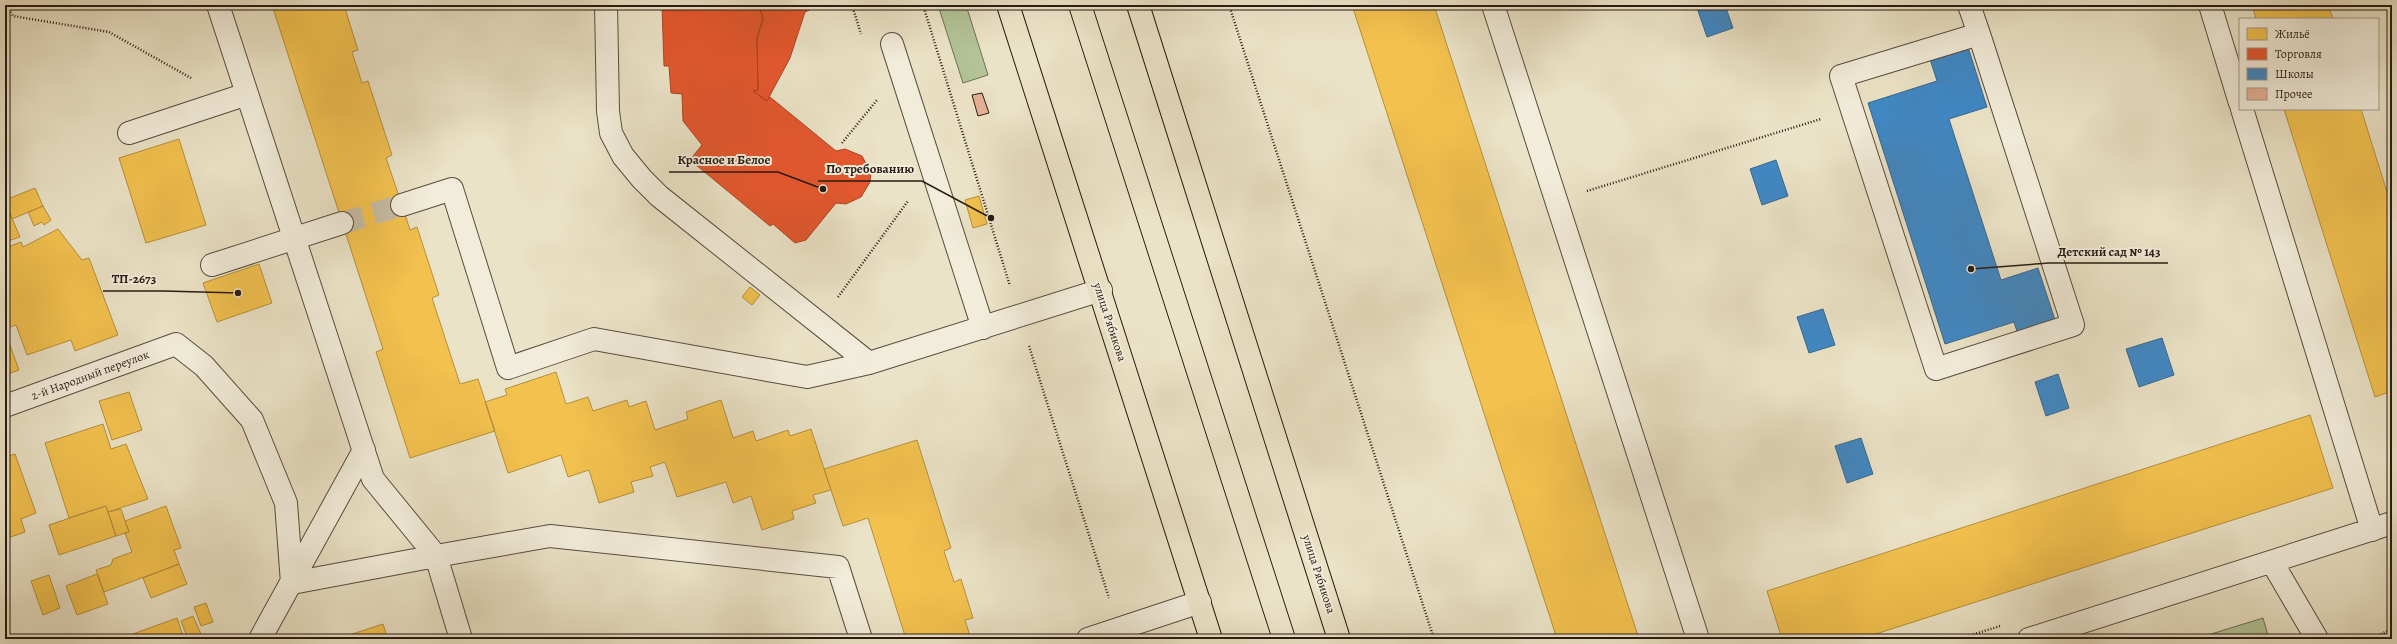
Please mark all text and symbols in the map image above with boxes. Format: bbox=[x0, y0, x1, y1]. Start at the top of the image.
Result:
legend bbox=[2239, 18, 2379, 110]
text: Жильё bbox=[2275, 26, 2310, 42]
text: Торговля bbox=[2275, 46, 2322, 62]
text: Школы bbox=[2275, 66, 2314, 82]
text: Прочее bbox=[2275, 86, 2313, 102]
callout: Красное и Белое bbox=[669, 147, 778, 172]
text: Красное и Белое bbox=[678, 151, 770, 168]
callout: По требованию bbox=[818, 156, 922, 181]
text: По требованию bbox=[826, 160, 914, 177]
callout: Детский сад № 143 bbox=[2049, 238, 2168, 263]
text: Детский сад № 143 bbox=[2057, 243, 2161, 260]
callout: ТП-2673 bbox=[103, 266, 164, 291]
text: ТП-2673 bbox=[112, 270, 157, 287]
street label: улица Рябикова bbox=[1089, 280, 1130, 364]
street label: 2-й Народный переулок bbox=[29, 346, 151, 404]
street label: улица Рябикова bbox=[1298, 532, 1339, 616]

